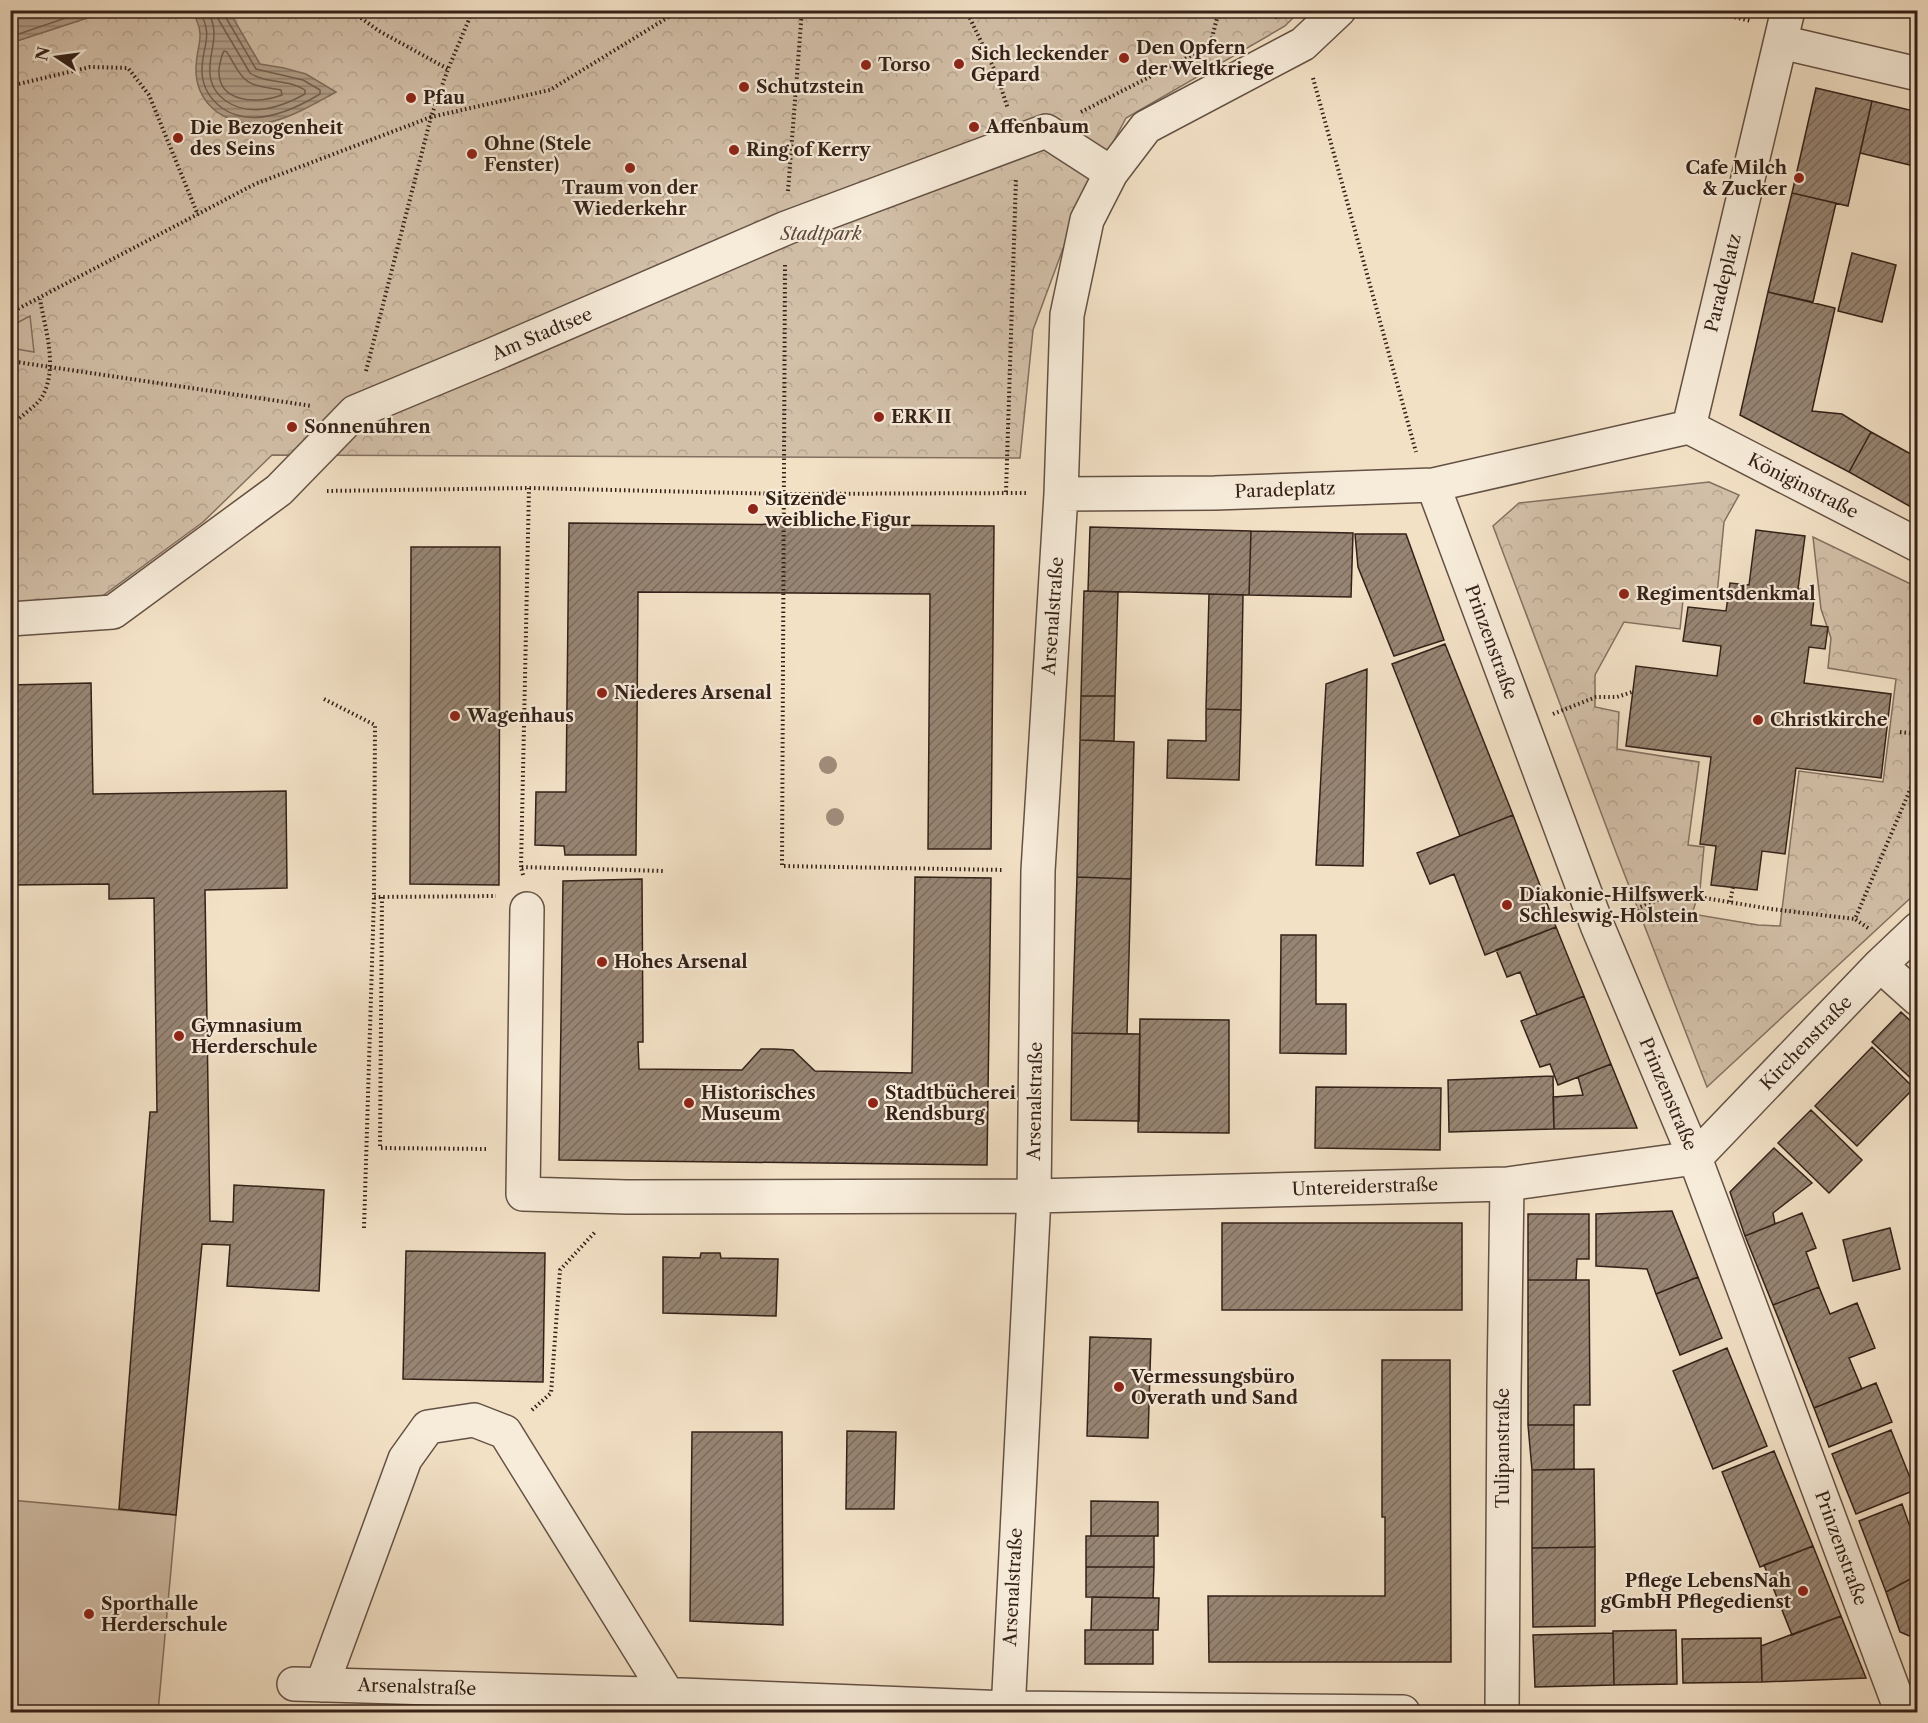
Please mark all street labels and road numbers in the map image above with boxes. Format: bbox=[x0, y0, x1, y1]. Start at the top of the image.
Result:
street label: Paradeplatz bbox=[1700, 231, 1746, 335]
street label: Am Stadtsee bbox=[488, 303, 595, 365]
street label: Königinstraße bbox=[1744, 449, 1862, 523]
street label: Paradeplatz bbox=[1234, 477, 1336, 503]
street label: Arsenalstraße bbox=[1038, 556, 1068, 677]
street label: Prinzenstraße bbox=[1460, 582, 1522, 702]
street label: Kirchenstraße bbox=[1756, 991, 1856, 1095]
street label: Prinzenstraße bbox=[1634, 1034, 1702, 1154]
street label: Arsenalstraße bbox=[1023, 1042, 1047, 1161]
street label: Untereiderstraße bbox=[1291, 1173, 1439, 1201]
street label: Tulipanstraße bbox=[1492, 1388, 1514, 1508]
street label: Prinzenstraße bbox=[1810, 1488, 1872, 1608]
street label: Arsenalstraße bbox=[999, 1527, 1027, 1648]
street label: Arsenalstraße bbox=[356, 1674, 477, 1700]

